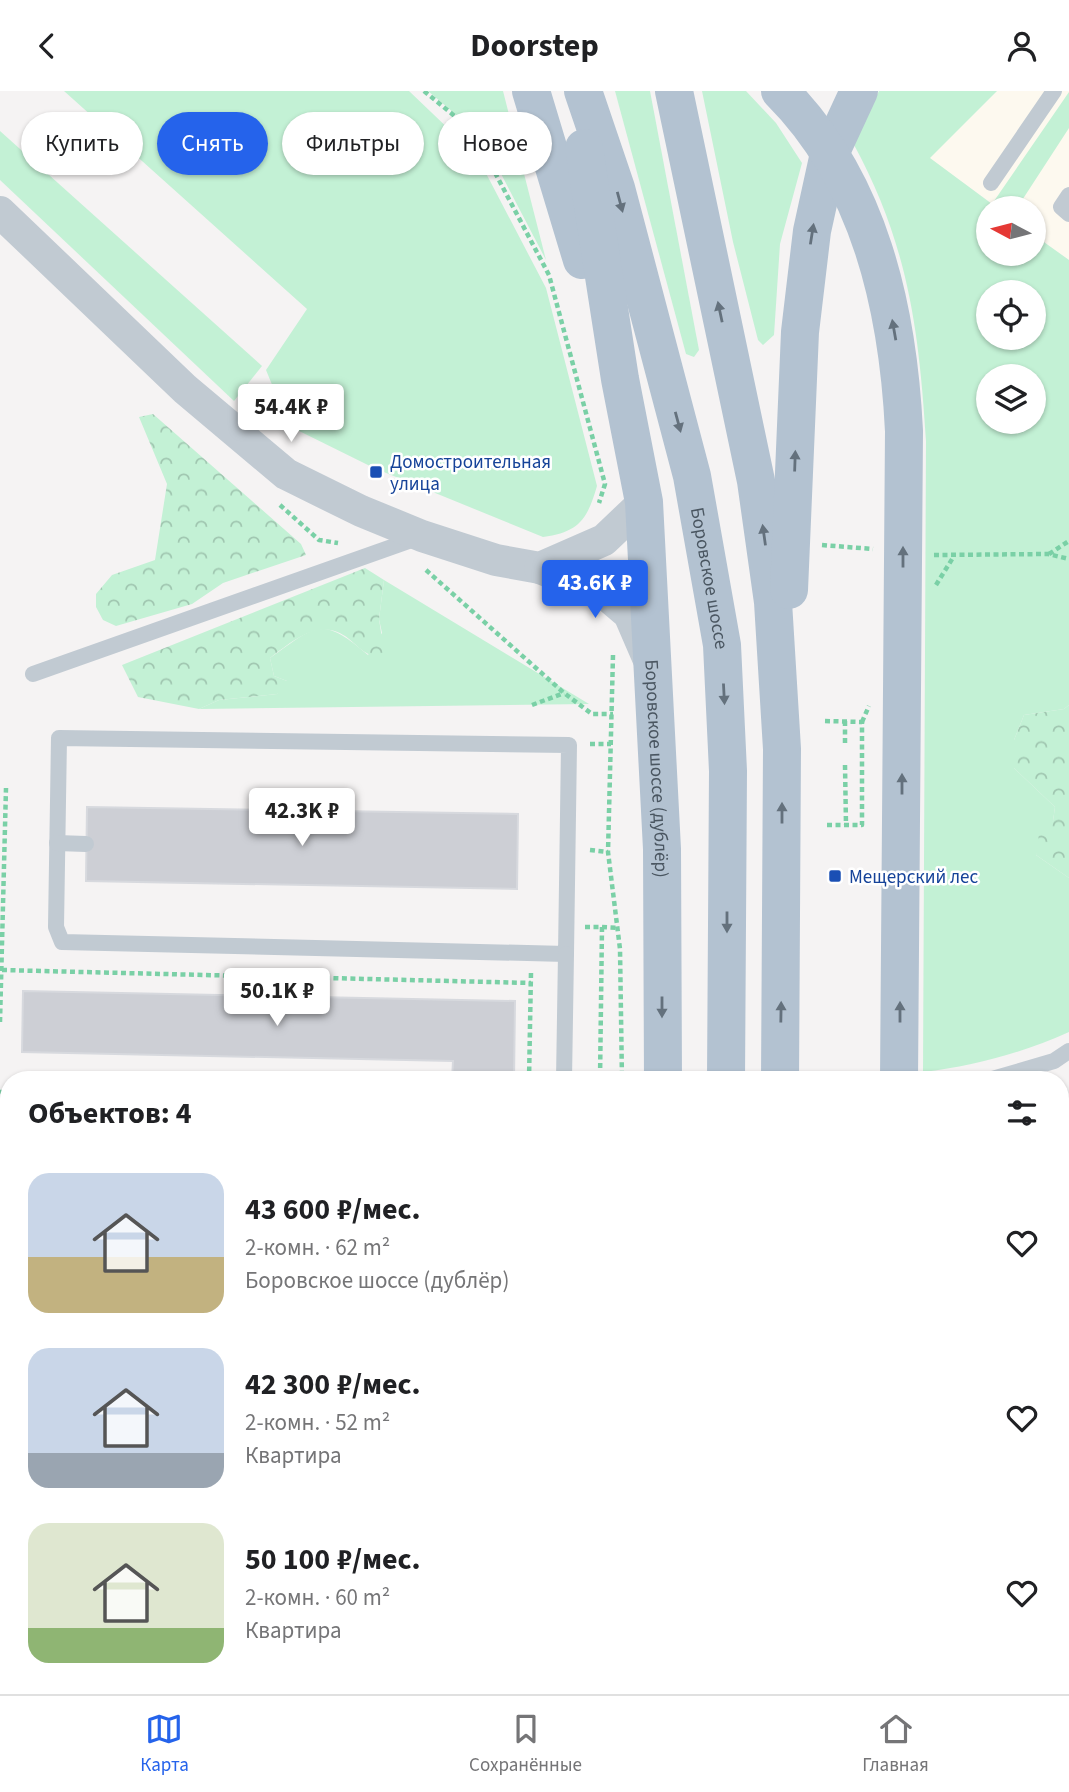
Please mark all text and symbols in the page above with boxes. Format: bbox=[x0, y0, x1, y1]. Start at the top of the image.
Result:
text: Doorstep bbox=[470, 23, 599, 69]
icon: back bbox=[28, 27, 66, 65]
icon: person bbox=[1003, 27, 1041, 65]
chip: Купить bbox=[21, 112, 143, 175]
chip: Снять bbox=[157, 112, 268, 175]
chip: Фильтры bbox=[282, 112, 424, 175]
chip: Новое bbox=[438, 112, 552, 175]
one-way arrow bbox=[615, 191, 626, 213]
north arrow bbox=[976, 196, 1046, 266]
map controls bbox=[976, 196, 1046, 434]
one-way arrow bbox=[807, 223, 818, 245]
button: locate bbox=[976, 280, 1046, 350]
one-way arrow bbox=[714, 301, 725, 323]
one-way arrow bbox=[888, 319, 899, 341]
button: layers bbox=[976, 364, 1046, 434]
pin: 54.4K ₽ bbox=[226, 385, 356, 444]
text: 54.4K ₽ bbox=[254, 390, 328, 423]
one-way arrow bbox=[673, 411, 684, 433]
place label: Домостроительная улица bbox=[390, 449, 551, 498]
one-way arrow bbox=[789, 449, 800, 471]
marker: Домостроительная улица bbox=[368, 464, 384, 480]
street label: Боровское шоссе bbox=[683, 505, 734, 651]
one-way arrow bbox=[758, 524, 769, 546]
one-way arrow bbox=[897, 545, 909, 567]
pin: 43.6K ₽ bbox=[530, 561, 660, 620]
text: 43.6K ₽ bbox=[558, 566, 632, 599]
street label: Боровское шоссе (дублёр) bbox=[637, 659, 674, 878]
one-way arrow bbox=[719, 684, 730, 706]
one-way arrow bbox=[896, 773, 907, 795]
pin: 42.3K ₽ bbox=[237, 789, 367, 848]
text: 42.3K ₽ bbox=[265, 794, 339, 827]
one-way arrow bbox=[776, 802, 788, 824]
place label: Мещерский лес bbox=[849, 864, 979, 891]
marker: Мещерский лес bbox=[827, 868, 843, 884]
one-way arrow bbox=[721, 911, 733, 933]
pin: 50.1K ₽ bbox=[212, 969, 342, 1028]
text: 50.1K ₽ bbox=[240, 974, 314, 1007]
one-way arrow bbox=[656, 996, 668, 1018]
one-way arrow bbox=[775, 1000, 787, 1022]
one-way arrow bbox=[894, 1000, 906, 1022]
text: Объектов: 4 bbox=[28, 1092, 192, 1135]
icon: filters bbox=[1003, 1094, 1041, 1132]
text: 43 600 ₽/мес. bbox=[245, 1188, 421, 1231]
icon: home bbox=[84, 1201, 168, 1285]
icon: heart bbox=[1003, 1224, 1041, 1262]
text: 2-комн. · 62 m² bbox=[245, 1231, 390, 1264]
text: Боровское шоссе (дублёр) bbox=[245, 1264, 509, 1297]
text: 42 300 ₽/мес. bbox=[245, 1363, 421, 1406]
icon: home bbox=[84, 1376, 168, 1460]
icon: heart bbox=[1003, 1399, 1041, 1437]
text: 2-комн. · 52 m² bbox=[245, 1406, 390, 1439]
text: Квартира bbox=[245, 1439, 342, 1472]
text: 50 100 ₽/мес. bbox=[245, 1538, 421, 1581]
icon: home bbox=[84, 1551, 168, 1635]
icon: heart bbox=[1003, 1574, 1041, 1612]
text: 2-комн. · 60 m² bbox=[245, 1581, 390, 1614]
text: Квартира bbox=[245, 1614, 342, 1647]
tab: Карта bbox=[140, 1710, 189, 1779]
tab: Сохранённые bbox=[469, 1710, 582, 1779]
tab: Главная bbox=[862, 1710, 929, 1779]

